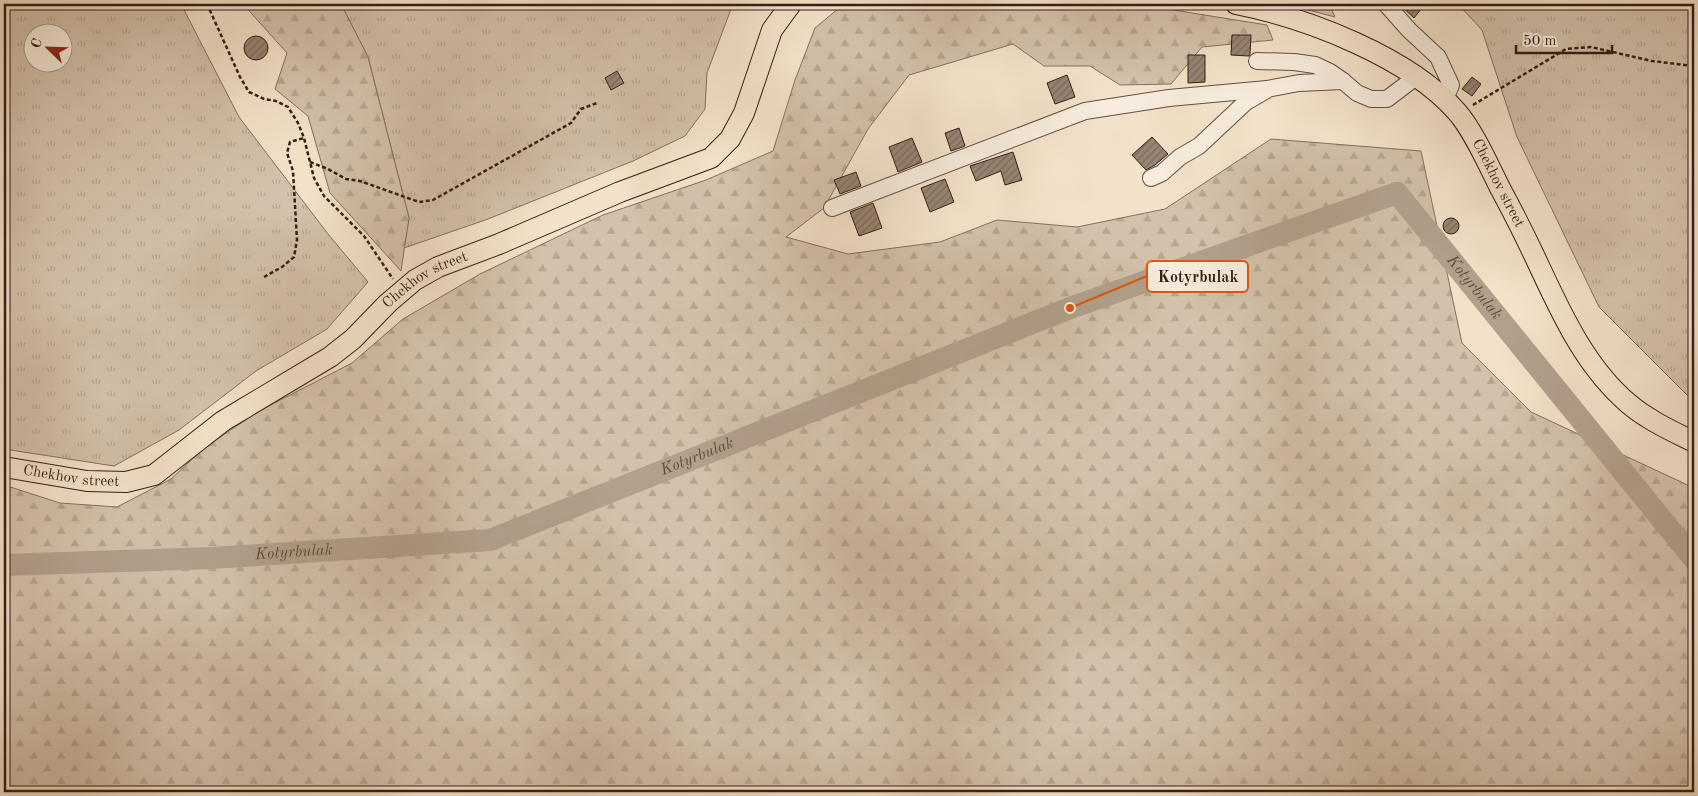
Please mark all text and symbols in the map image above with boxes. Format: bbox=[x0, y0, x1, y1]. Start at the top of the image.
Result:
north arrow bbox=[22, 22, 72, 72]
scale bar bbox=[1516, 22, 1612, 54]
text: 50 m bbox=[1523, 34, 1557, 49]
text: С bbox=[29, 36, 45, 50]
street label: Chekhov street bbox=[1469, 136, 1527, 230]
street label: Chekhov street bbox=[380, 249, 470, 312]
water label: Kotyrbulak bbox=[1443, 252, 1505, 323]
callout: Kotyrbulak bbox=[1147, 261, 1248, 292]
text: Kotyrbulak bbox=[1158, 270, 1238, 286]
water label: Kotyrbulak bbox=[657, 435, 736, 479]
street label: Chekhov street bbox=[22, 463, 120, 489]
water label: Kotyrbulak bbox=[253, 542, 333, 563]

